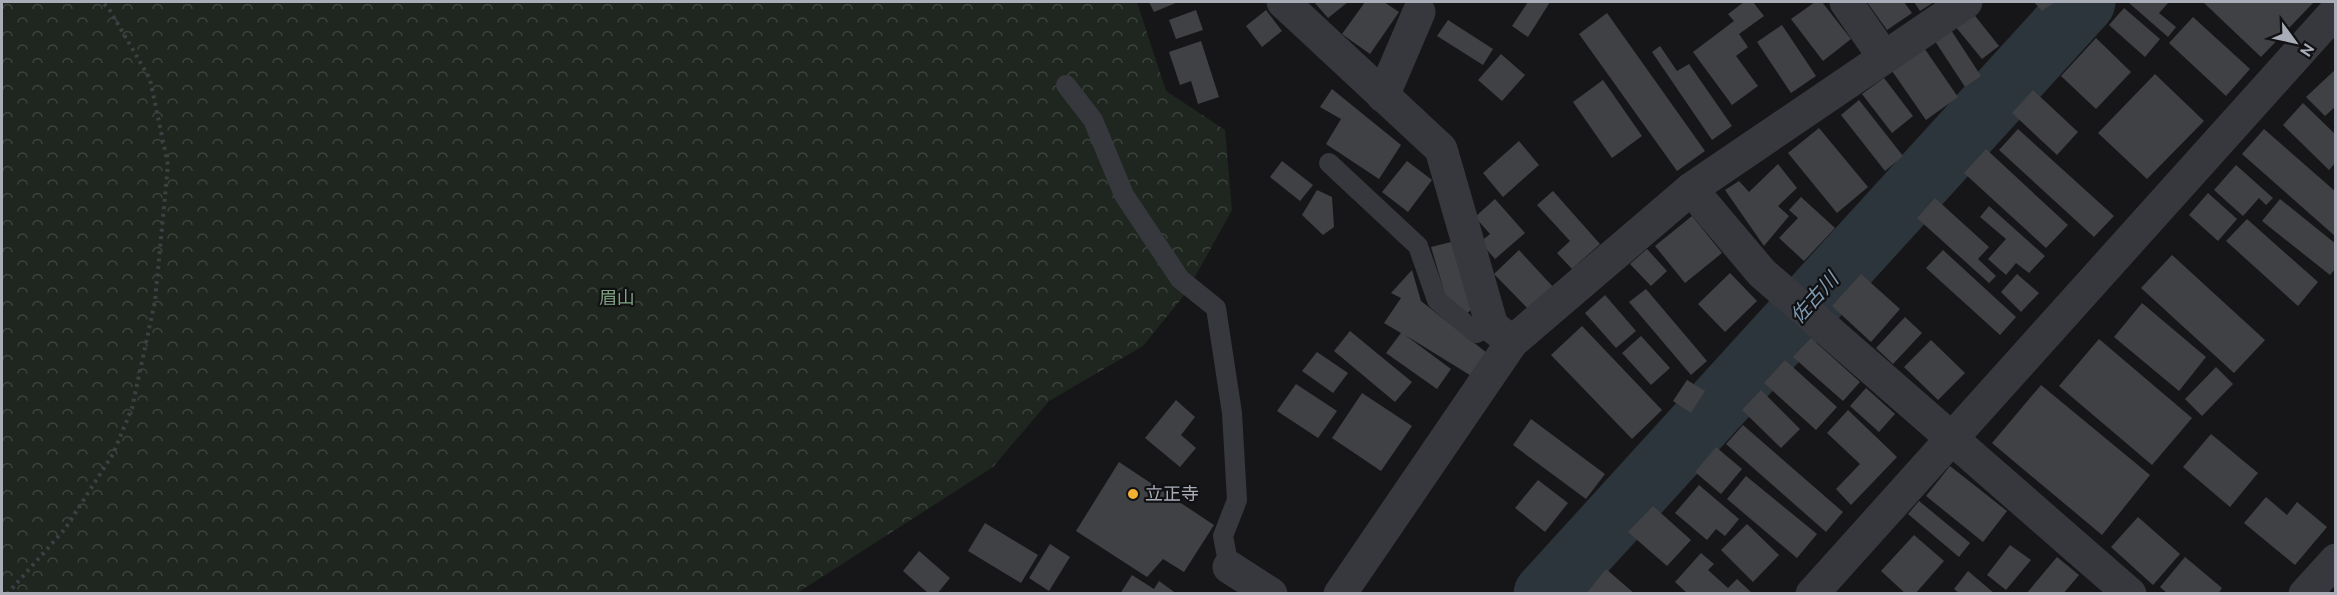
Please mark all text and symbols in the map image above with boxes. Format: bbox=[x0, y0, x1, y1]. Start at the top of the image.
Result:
north arrow bbox=[2265, 12, 2325, 72]
text: N bbox=[2297, 40, 2318, 60]
water label: 佐古川 bbox=[1785, 266, 1844, 328]
park label: 眉山 bbox=[599, 287, 635, 307]
place label: 立正寺 bbox=[1145, 483, 1199, 503]
marker: 立正寺 bbox=[1126, 487, 1140, 501]

